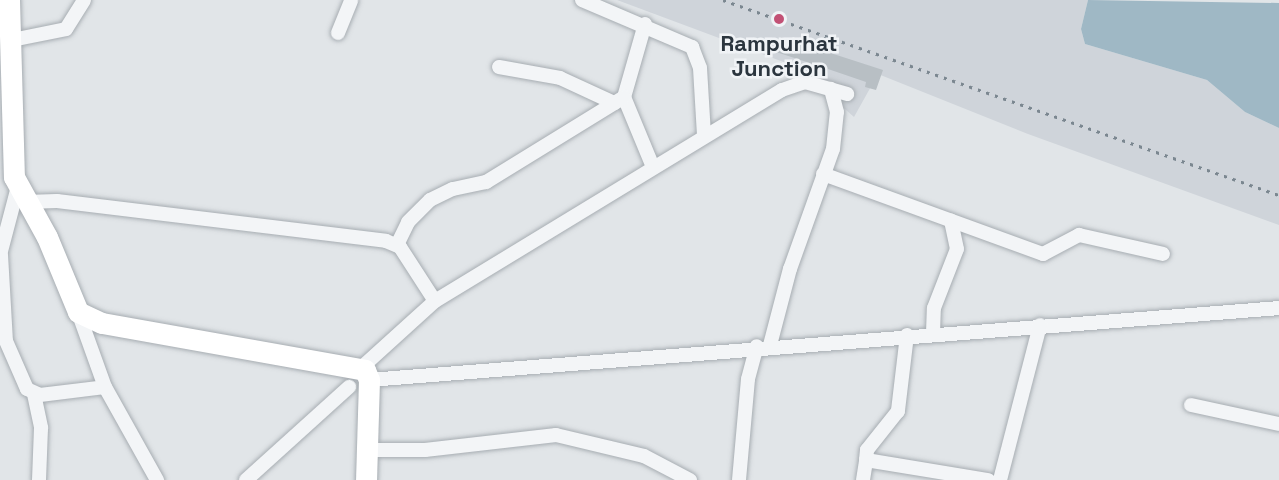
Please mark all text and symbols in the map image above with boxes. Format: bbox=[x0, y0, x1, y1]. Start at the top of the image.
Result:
marker: Rampurhat Junction bbox=[770, 10, 788, 28]
place label: Rampurhat Junction bbox=[720, 30, 838, 82]

